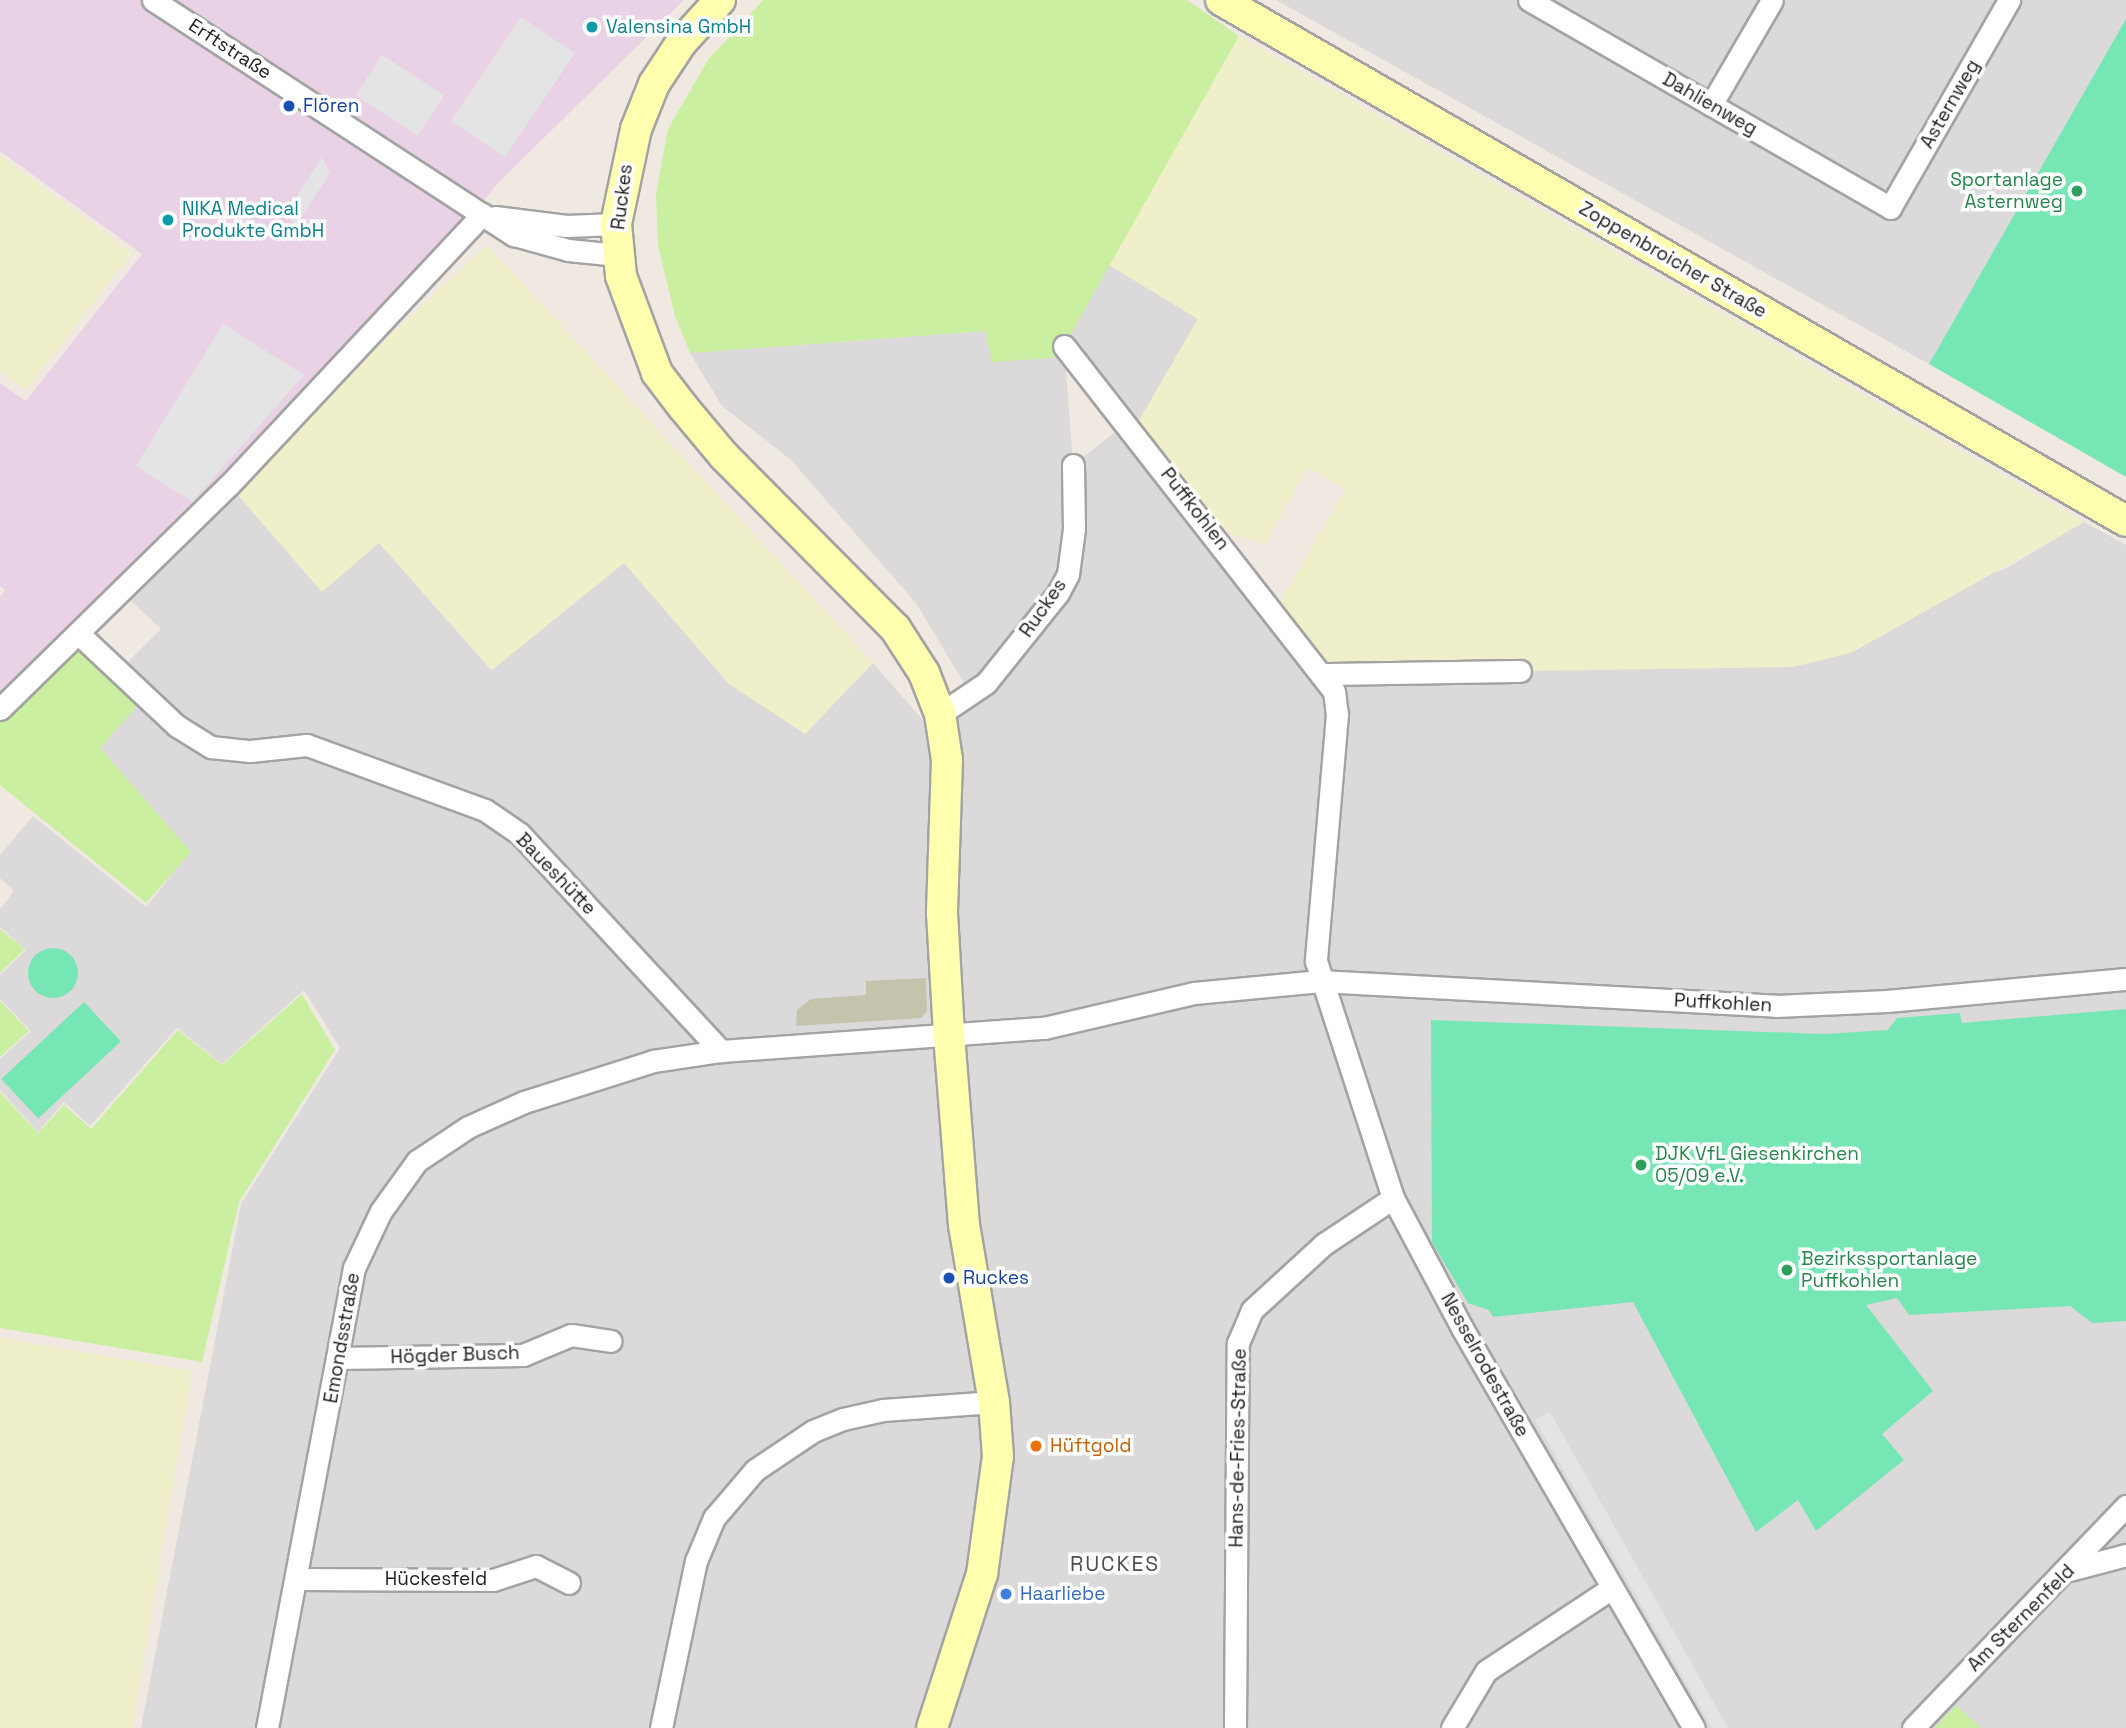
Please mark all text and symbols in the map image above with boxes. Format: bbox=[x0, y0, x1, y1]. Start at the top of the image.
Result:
street label: Erftstraße bbox=[184, 14, 276, 84]
place label: Valensina GmbH bbox=[606, 16, 751, 38]
marker: Valensina GmbH bbox=[584, 19, 600, 35]
street label: Asternweg bbox=[1915, 56, 1985, 152]
street label: Dahlienweg bbox=[1659, 68, 1761, 140]
place label: Flören bbox=[303, 95, 359, 117]
marker: Flören bbox=[281, 98, 297, 114]
street label: Ruckes bbox=[607, 163, 637, 231]
place label: Sportanlage Asternweg bbox=[1950, 169, 2063, 213]
marker: Sportanlage Asternweg bbox=[2069, 183, 2085, 199]
street label: Zoppenbroicher Straße bbox=[1575, 197, 1771, 323]
place label: NIKA Medical Produkte GmbH bbox=[182, 198, 324, 242]
marker: NIKA Medical Produkte GmbH bbox=[160, 212, 176, 228]
street label: Puffkohlen bbox=[1156, 463, 1234, 555]
street label: Ruckes bbox=[1015, 574, 1071, 642]
street label: Baueshütte bbox=[511, 828, 601, 920]
street label: Puffkohlen bbox=[1673, 989, 1773, 1017]
place label: DJK VfL Giesenkirchen 05/09 e.V. bbox=[1655, 1143, 1860, 1187]
marker: DJK VfL Giesenkirchen 05/09 e.V. bbox=[1633, 1157, 1649, 1173]
place label: Bezirkssportanlage Puffkohlen bbox=[1801, 1248, 1977, 1292]
marker: Bezirkssportanlage Puffkohlen bbox=[1779, 1262, 1795, 1278]
place label: Ruckes bbox=[963, 1267, 1029, 1289]
marker: Ruckes bbox=[941, 1270, 957, 1286]
street label: Emondsstraße bbox=[319, 1271, 365, 1405]
street label: Nesselrodestraße bbox=[1436, 1289, 1534, 1441]
street label: Högder Busch bbox=[390, 1341, 520, 1369]
street label: Hans-de-Fries-Straße bbox=[1225, 1348, 1251, 1548]
place label: Hüftgold bbox=[1050, 1435, 1131, 1457]
marker: Hüftgold bbox=[1028, 1438, 1044, 1454]
district label: RUCKES bbox=[1071, 1551, 1159, 1577]
street label: Am Sternenfeld bbox=[1963, 1560, 2079, 1676]
street label: Hückesfeld bbox=[385, 1568, 487, 1590]
place label: Haarliebe bbox=[1020, 1583, 1106, 1605]
marker: Haarliebe bbox=[998, 1586, 1014, 1602]

